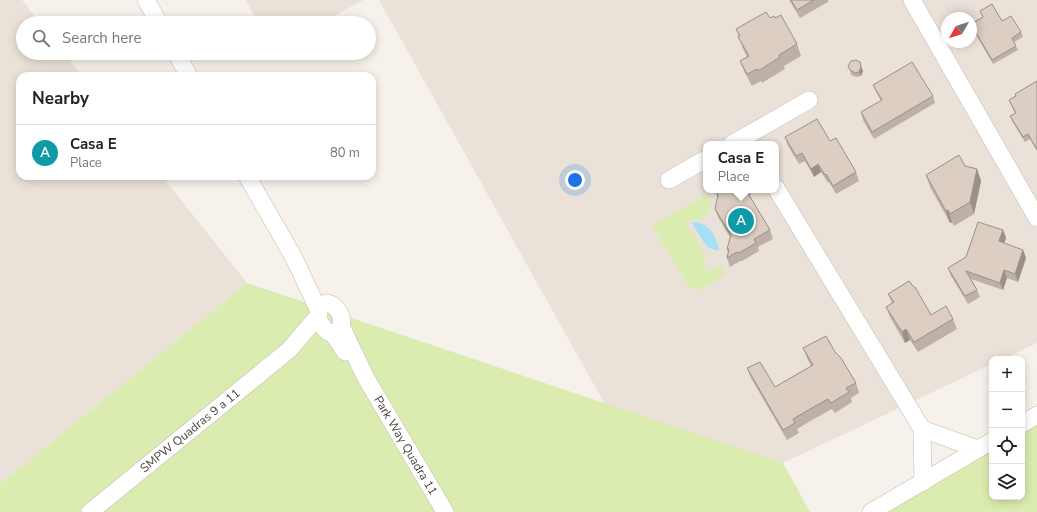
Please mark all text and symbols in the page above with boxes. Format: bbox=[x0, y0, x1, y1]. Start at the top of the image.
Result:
north arrow bbox=[941, 12, 977, 48]
search box bbox=[16, 16, 376, 60]
icon: search bbox=[30, 27, 52, 49]
text: Search here bbox=[62, 28, 142, 48]
text: Nearby bbox=[32, 87, 89, 110]
text: Casa E bbox=[70, 134, 117, 154]
popup bbox=[703, 141, 779, 193]
text: A bbox=[40, 144, 50, 162]
text: 80 m bbox=[330, 144, 360, 162]
text: Casa E bbox=[718, 148, 764, 168]
text: Place bbox=[70, 154, 102, 172]
text: Place bbox=[718, 168, 749, 186]
your location bbox=[565, 170, 585, 190]
pin: A bbox=[728, 206, 754, 236]
map controls bbox=[989, 356, 1025, 500]
button: + bbox=[989, 356, 1025, 392]
street label: SMPW Quadras 9 a 11 bbox=[137, 385, 243, 476]
button: − bbox=[989, 392, 1025, 428]
street label: Park Way Quadra 11 bbox=[370, 393, 441, 498]
button: locate bbox=[989, 428, 1025, 464]
button: layers bbox=[989, 464, 1025, 500]

